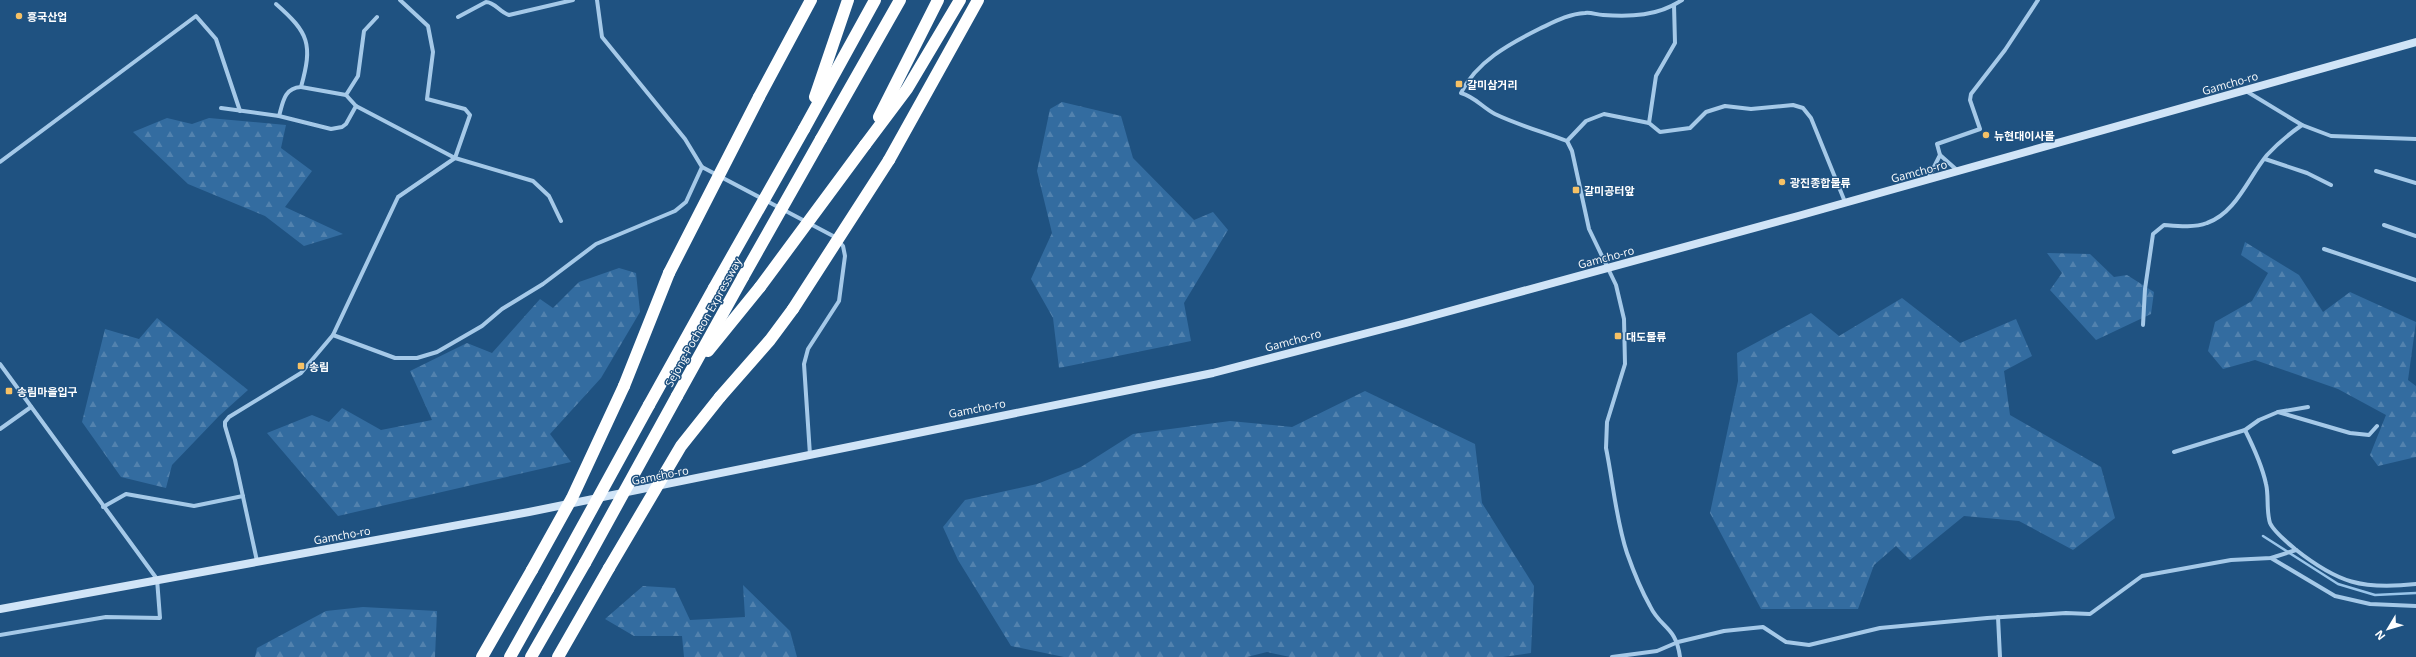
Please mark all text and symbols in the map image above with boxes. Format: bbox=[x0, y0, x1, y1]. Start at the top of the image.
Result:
place label: 흥국산업 bbox=[27, 9, 67, 24]
marker: 흥국산업 bbox=[14, 11, 24, 21]
street label: Gamcho-ro bbox=[2200, 68, 2260, 98]
place label: 갈미삼거리 bbox=[1467, 77, 1518, 92]
marker: 갈미삼거리 bbox=[1454, 79, 1464, 89]
place label: 뉴현대이사몰 bbox=[1994, 128, 2055, 143]
marker: 뉴현대이사몰 bbox=[1981, 130, 1991, 140]
street label: Gamcho-ro bbox=[1889, 156, 1949, 186]
place label: 광진종합물류 bbox=[1790, 175, 1851, 190]
marker: 광진종합물류 bbox=[1777, 177, 1787, 187]
place label: 갈미공터앞 bbox=[1584, 183, 1635, 198]
marker: 갈미공터앞 bbox=[1571, 185, 1581, 195]
street label: Gamcho-ro bbox=[1576, 242, 1636, 272]
street label: Sejong-Pocheon Expressway bbox=[661, 254, 745, 389]
street label: Gamcho-ro bbox=[1263, 325, 1323, 355]
place label: 대도물류 bbox=[1626, 329, 1666, 344]
marker: 대도물류 bbox=[1613, 331, 1623, 341]
place label: 송림 bbox=[309, 359, 329, 374]
marker: 송림 bbox=[296, 361, 306, 371]
place label: 송림마을입구 bbox=[17, 384, 78, 399]
marker: 송림마을입구 bbox=[4, 386, 14, 396]
street label: Gamcho-ro bbox=[947, 395, 1007, 421]
street label: Gamcho-ro bbox=[630, 462, 690, 488]
street label: Gamcho-ro bbox=[312, 523, 372, 547]
north arrow bbox=[2368, 609, 2408, 649]
text: N bbox=[2371, 627, 2388, 644]

